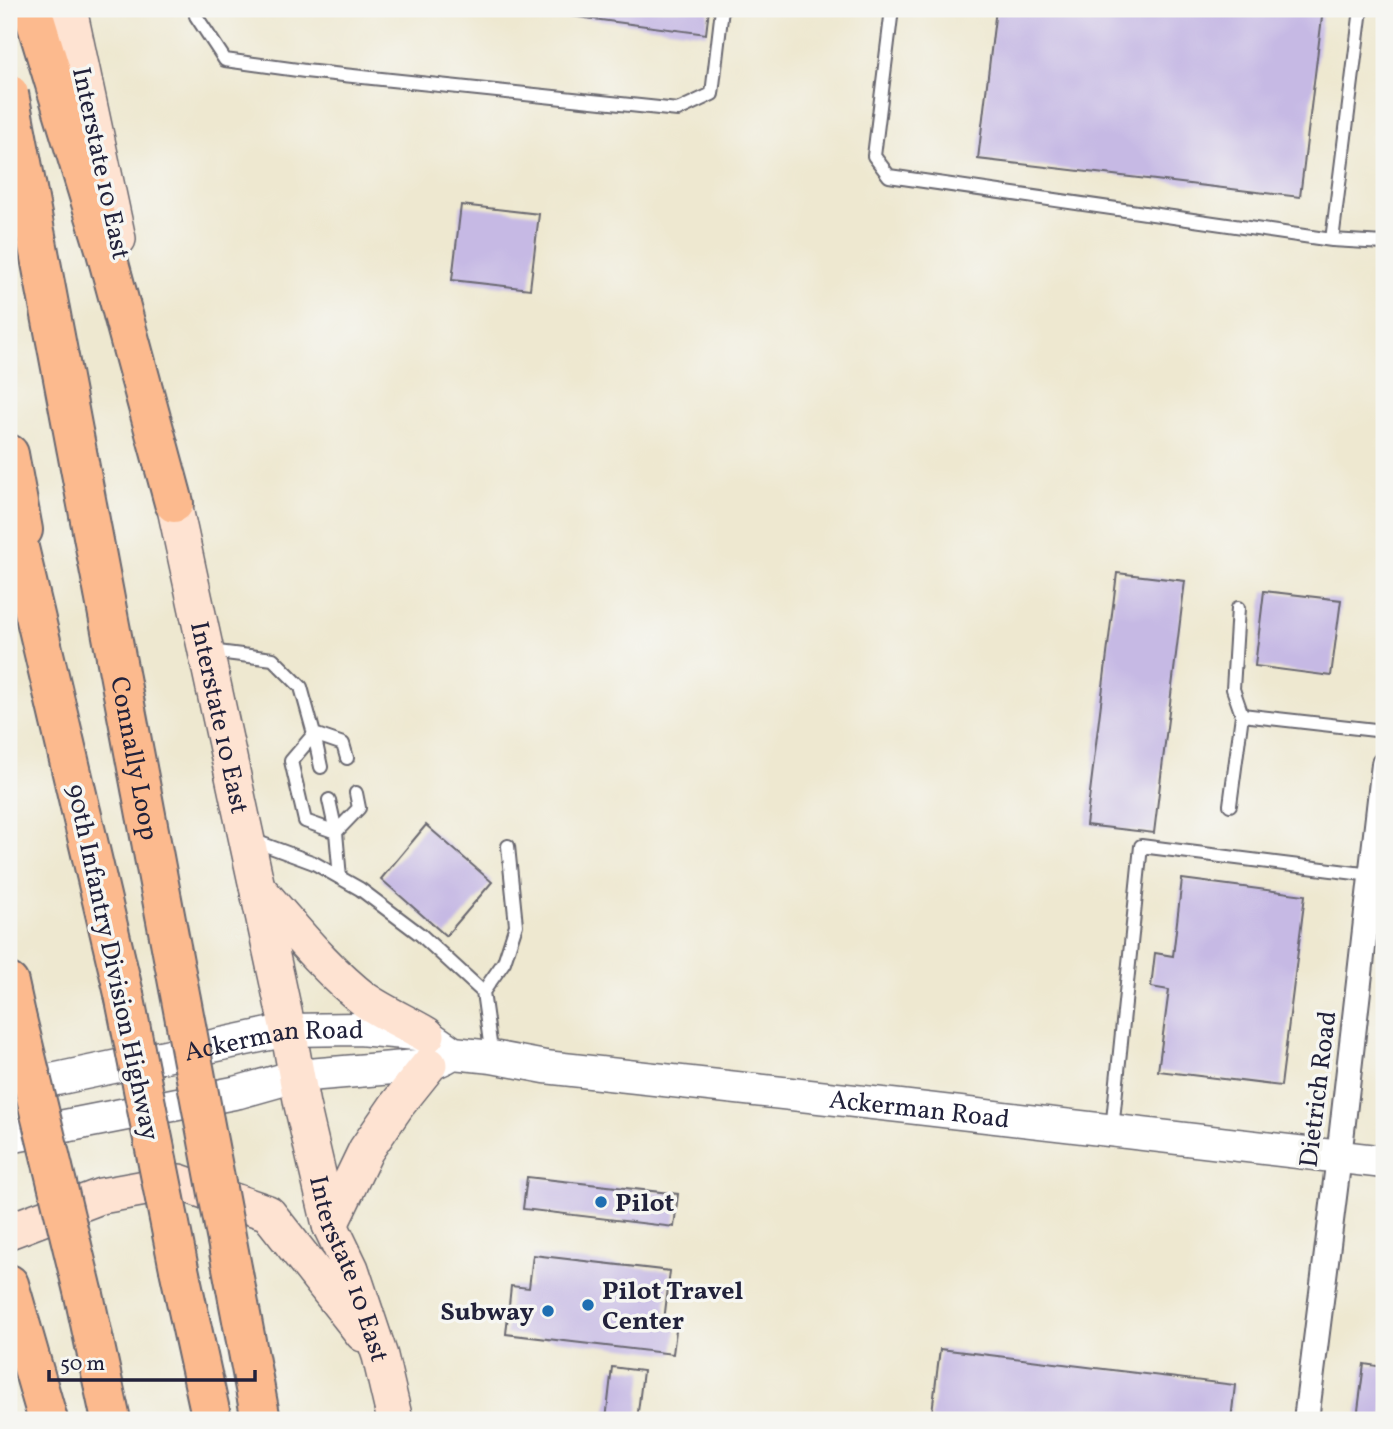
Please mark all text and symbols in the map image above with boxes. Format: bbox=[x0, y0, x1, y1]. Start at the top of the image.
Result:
street label: Interstate 10 East bbox=[62, 64, 138, 263]
street label: Interstate 10 East bbox=[180, 618, 257, 817]
street label: Connally Loop bbox=[100, 674, 166, 843]
street label: 90th Infantry Division Highway bbox=[57, 781, 167, 1144]
street label: Dietrich Road bbox=[1292, 1009, 1346, 1170]
street label: Ackerman Road bbox=[181, 1013, 364, 1071]
street label: Ackerman Road bbox=[827, 1082, 1011, 1139]
street label: Interstate 10 East bbox=[299, 1172, 397, 1366]
place label: Pilot bbox=[615, 1186, 675, 1222]
marker: Pilot bbox=[593, 1194, 609, 1210]
place label: Pilot Travel Center bbox=[602, 1274, 744, 1340]
place label: Subway bbox=[440, 1295, 534, 1331]
marker: Pilot Travel Center bbox=[580, 1297, 596, 1313]
marker: Subway bbox=[540, 1303, 556, 1319]
scale bar bbox=[49, 1338, 256, 1382]
text: 50 m bbox=[60, 1350, 105, 1379]

